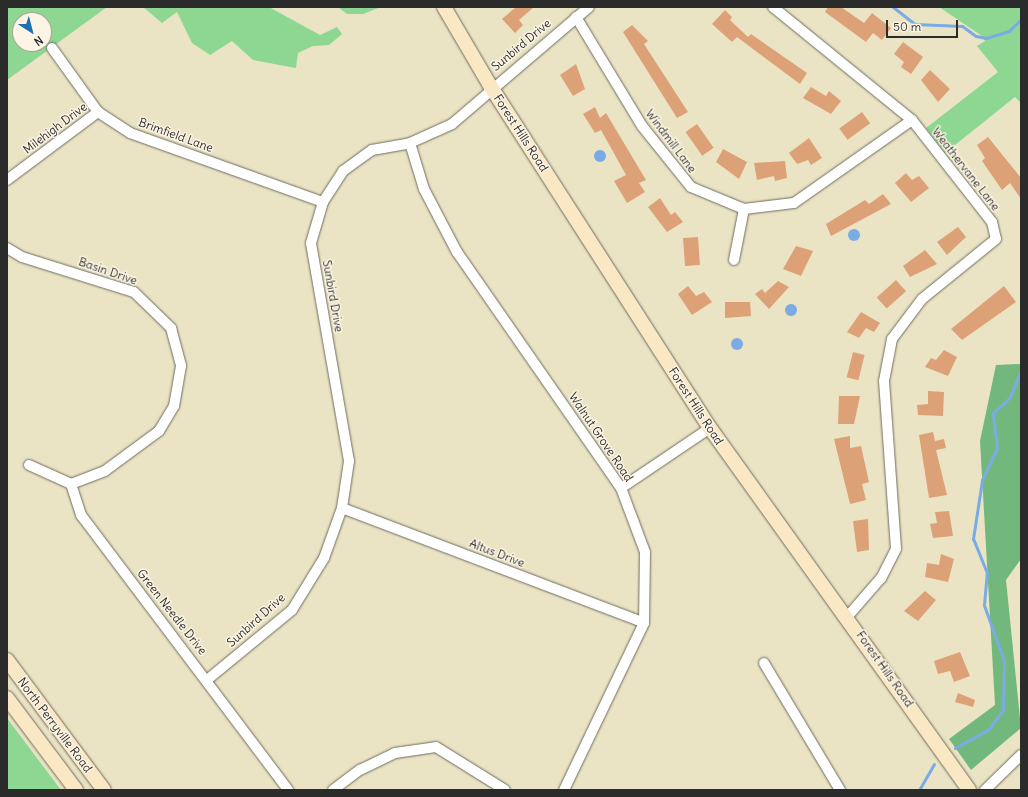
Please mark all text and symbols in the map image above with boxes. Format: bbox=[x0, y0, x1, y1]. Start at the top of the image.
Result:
north arrow bbox=[12, 12, 52, 52]
scale bar bbox=[888, 12, 960, 38]
street label: Sunbird Drive bbox=[488, 16, 554, 74]
text: 50 m bbox=[893, 19, 921, 34]
text: N bbox=[31, 33, 46, 49]
street label: Forest Hills Road bbox=[491, 92, 551, 174]
street label: Milehigh Drive bbox=[20, 99, 90, 157]
street label: Windmill Lane bbox=[642, 106, 700, 176]
street label: Brimfield Lane bbox=[137, 115, 215, 155]
street label: Weathervane Lane bbox=[929, 124, 1003, 214]
street label: Basin Drive bbox=[77, 254, 139, 288]
street label: Sunbird Drive bbox=[320, 259, 346, 333]
street label: Forest Hills Road bbox=[666, 365, 726, 447]
street label: Walnut Grove Road bbox=[566, 390, 636, 484]
street label: Altus Drive bbox=[467, 536, 527, 570]
street label: Green Needle Drive bbox=[134, 566, 210, 658]
street label: Sunbird Drive bbox=[224, 590, 288, 650]
street label: Forest Hills Road bbox=[853, 628, 917, 710]
street label: North Perryville Road bbox=[15, 675, 95, 775]

